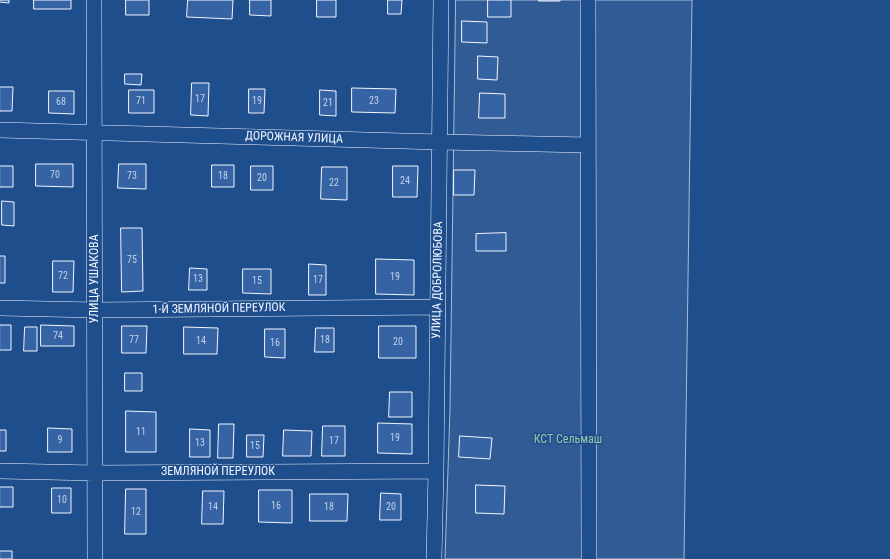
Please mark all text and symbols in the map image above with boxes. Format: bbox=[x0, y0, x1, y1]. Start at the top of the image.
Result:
house number: 17 bbox=[195, 93, 205, 105]
house number: 71 bbox=[136, 95, 146, 107]
house number: 19 bbox=[252, 95, 262, 107]
house number: 23 bbox=[369, 95, 379, 107]
house number: 68 bbox=[56, 96, 66, 108]
house number: 21 bbox=[323, 97, 333, 109]
street label: ДОРОЖНАЯ УЛИЦА bbox=[245, 129, 343, 147]
house number: 70 bbox=[50, 169, 60, 181]
house number: 73 bbox=[127, 170, 137, 182]
house number: 18 bbox=[218, 170, 228, 182]
house number: 20 bbox=[257, 172, 267, 184]
house number: 24 bbox=[400, 175, 410, 187]
house number: 22 bbox=[329, 177, 339, 189]
street label: УЛИЦА ДОБРОЛЮБОВА bbox=[430, 221, 446, 339]
street label: УЛИЦА УШАКОВА bbox=[88, 234, 102, 324]
house number: 75 bbox=[127, 254, 137, 266]
house number: 72 bbox=[58, 270, 68, 282]
house number: 19 bbox=[390, 271, 400, 283]
house number: 13 bbox=[193, 273, 203, 285]
house number: 17 bbox=[313, 274, 323, 286]
house number: 15 bbox=[252, 275, 262, 287]
street label: 1-Й ЗЕМЛЯНОЙ ПЕРЕУЛОК bbox=[152, 301, 286, 317]
house number: 74 bbox=[53, 330, 63, 342]
house number: 77 bbox=[129, 334, 139, 346]
house number: 18 bbox=[320, 334, 330, 346]
house number: 14 bbox=[196, 335, 206, 347]
house number: 20 bbox=[393, 336, 403, 348]
house number: 16 bbox=[270, 337, 280, 349]
house number: 11 bbox=[136, 426, 146, 438]
house number: 19 bbox=[390, 432, 400, 444]
park label: КСТ Сельмаш bbox=[534, 433, 602, 447]
house number: 9 bbox=[58, 434, 62, 446]
house number: 17 bbox=[329, 435, 339, 447]
house number: 13 bbox=[195, 437, 205, 449]
house number: 15 bbox=[250, 440, 260, 452]
street label: ЗЕМЛЯНОЙ ПЕРЕУЛОК bbox=[161, 465, 275, 479]
house number: 10 bbox=[57, 494, 67, 506]
house number: 16 bbox=[271, 500, 281, 512]
house number: 14 bbox=[208, 501, 218, 513]
house number: 18 bbox=[324, 501, 334, 513]
house number: 20 bbox=[386, 501, 396, 513]
house number: 12 bbox=[131, 506, 141, 518]

